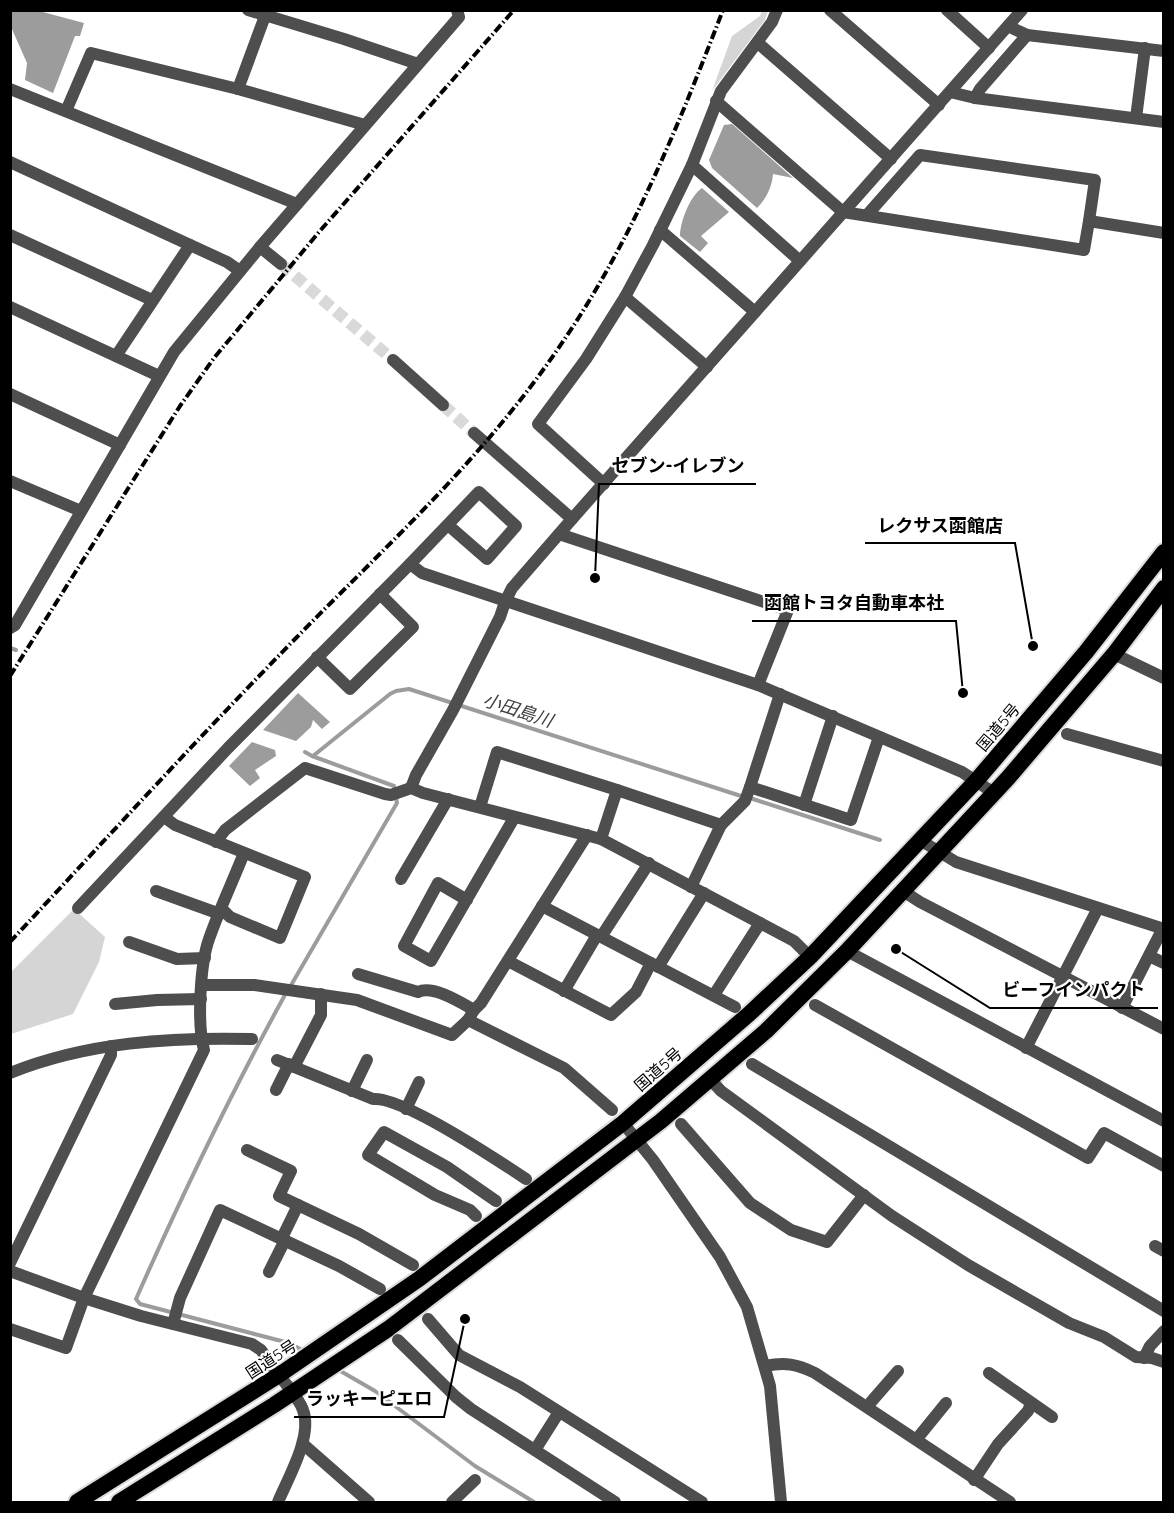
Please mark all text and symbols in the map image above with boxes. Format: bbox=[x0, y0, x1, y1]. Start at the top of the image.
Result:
callout: セブン-イレブン bbox=[599, 448, 756, 484]
text: セブン-イレブン bbox=[611, 454, 745, 477]
callout: レクサス函館店 bbox=[865, 507, 1015, 543]
text: レクサス函館店 bbox=[877, 514, 1003, 537]
callout: 函館トヨタ自動車本社 bbox=[752, 585, 956, 621]
text: 函館トヨタ自動車本社 bbox=[764, 591, 944, 614]
water label: 小田島川 bbox=[480, 688, 558, 733]
street label: 国道5号 bbox=[972, 699, 1024, 755]
callout: ビーフインパクト bbox=[990, 972, 1158, 1008]
text: ビーフインパクト bbox=[1003, 978, 1145, 1001]
street label: 国道5号 bbox=[630, 1043, 686, 1095]
street label: 国道5号 bbox=[242, 1335, 300, 1383]
callout: ラッキーピエロ bbox=[294, 1381, 444, 1417]
text: ラッキーピエロ bbox=[306, 1387, 432, 1410]

